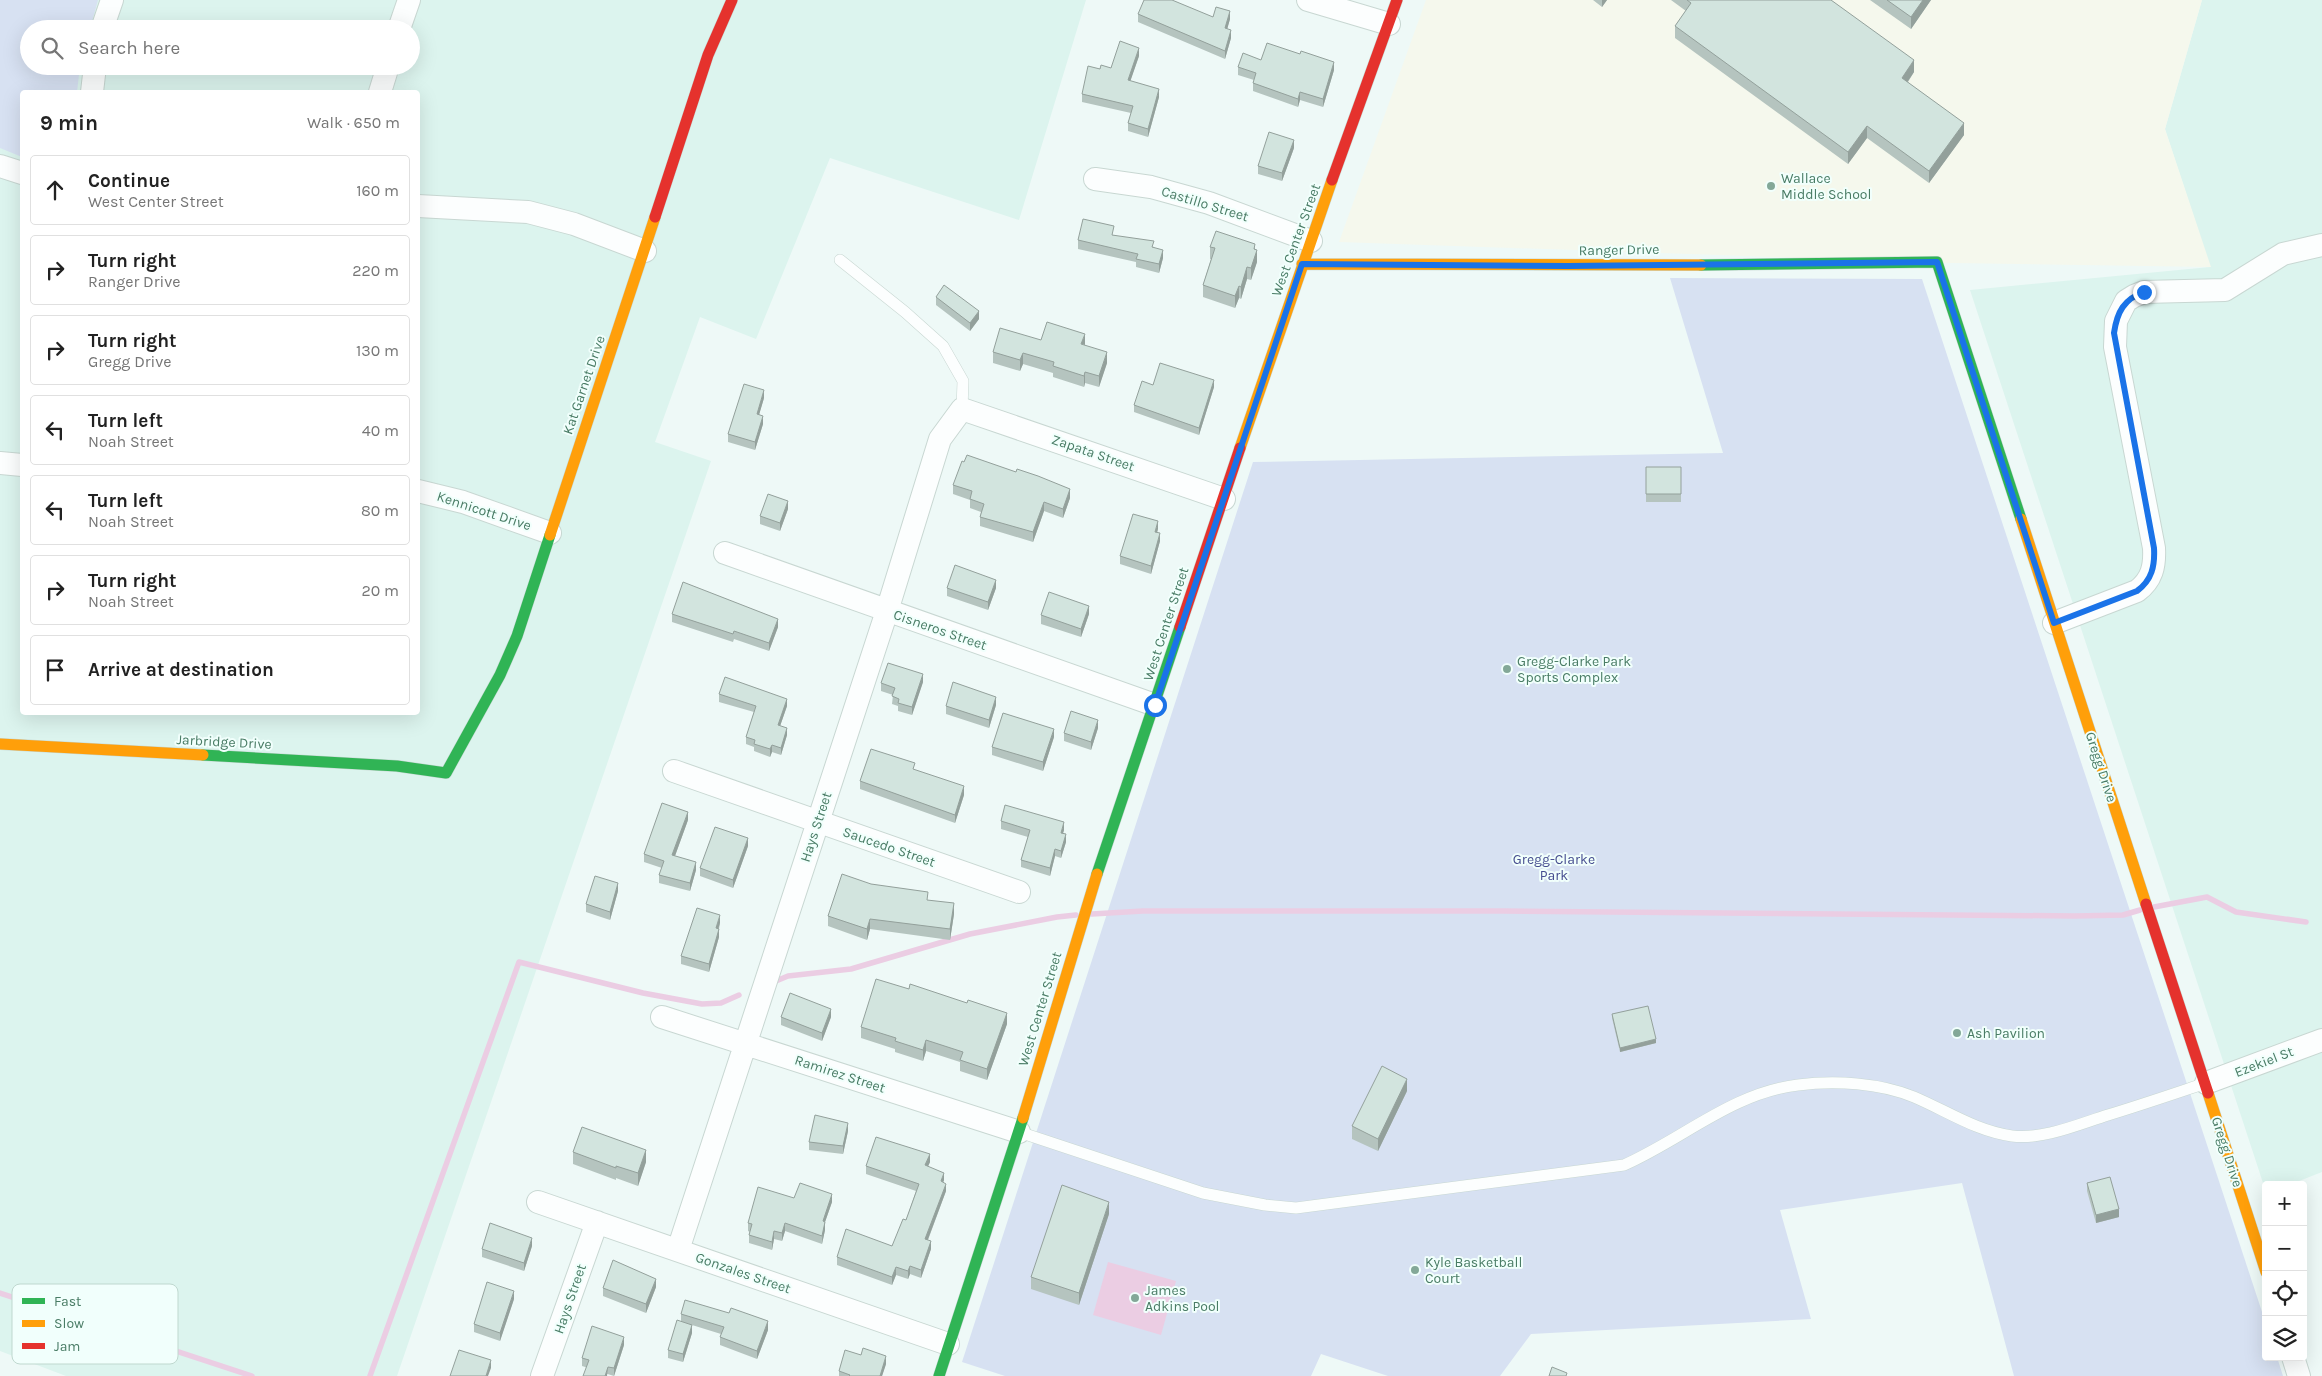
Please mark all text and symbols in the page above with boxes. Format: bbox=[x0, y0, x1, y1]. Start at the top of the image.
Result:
search box bbox=[20, 20, 420, 75]
icon: search bbox=[38, 34, 66, 62]
text: Search here bbox=[78, 37, 180, 59]
text: 9 min bbox=[40, 111, 98, 135]
text: Walk · 650 m bbox=[307, 113, 400, 132]
text: Continue bbox=[88, 170, 170, 192]
place label: Wallace Middle School bbox=[1781, 170, 1871, 203]
icon: ahead bbox=[41, 176, 69, 204]
marker: Wallace Middle School bbox=[1765, 180, 1777, 192]
text: 160 m bbox=[356, 181, 399, 200]
street label: West Center Street bbox=[1268, 181, 1324, 299]
street label: Castillo Street bbox=[1159, 183, 1251, 225]
text: West Center Street bbox=[88, 192, 224, 211]
street label: Ranger Drive bbox=[1578, 241, 1660, 259]
text: Turn right bbox=[88, 250, 177, 272]
icon: right bbox=[41, 256, 69, 284]
text: 220 m bbox=[352, 261, 399, 280]
text: Ranger Drive bbox=[88, 272, 180, 291]
route end bbox=[2133, 281, 2156, 304]
text: Turn right bbox=[88, 330, 177, 352]
street label: Kat Garnet Drive bbox=[559, 333, 609, 437]
icon: right bbox=[41, 336, 69, 364]
text: 130 m bbox=[356, 341, 399, 360]
text: Gregg Drive bbox=[88, 352, 172, 371]
text: Turn left bbox=[88, 410, 163, 432]
icon: left bbox=[41, 416, 69, 444]
text: 40 m bbox=[362, 421, 399, 440]
street label: Zapata Street bbox=[1049, 431, 1137, 475]
text: Noah Street bbox=[88, 432, 174, 451]
street label: Kennicott Drive bbox=[435, 488, 533, 534]
text: Turn left bbox=[88, 490, 163, 512]
icon: left bbox=[41, 496, 69, 524]
text: 80 m bbox=[361, 501, 399, 520]
text: Noah Street bbox=[88, 512, 174, 531]
street label: West Center Street bbox=[1140, 565, 1192, 683]
text: Turn right bbox=[88, 570, 177, 592]
icon: right bbox=[41, 576, 69, 604]
text: 20 m bbox=[361, 581, 399, 600]
text: Noah Street bbox=[88, 592, 174, 611]
street label: Cisneros Street bbox=[891, 606, 989, 654]
place label: Gregg-Clarke Park Sports Complex bbox=[1517, 653, 1631, 686]
icon: arrive bbox=[41, 656, 69, 684]
text: Arrive at destination bbox=[88, 659, 274, 681]
marker: Gregg-Clarke Park Sports Complex bbox=[1501, 663, 1513, 675]
route start bbox=[1144, 694, 1167, 717]
street label: Gregg Drive bbox=[2082, 730, 2120, 804]
street label: Jarbridge Drive bbox=[176, 731, 272, 753]
street label: Hays Street bbox=[797, 790, 835, 864]
street label: Saucedo Street bbox=[840, 823, 938, 871]
park label: Gregg-Clarke Park bbox=[1513, 851, 1595, 884]
street label: West Center Street bbox=[1015, 950, 1065, 1068]
place label: Ash Pavilion bbox=[1967, 1025, 2045, 1042]
marker: Ash Pavilion bbox=[1951, 1027, 1963, 1039]
street label: Ezekiel St bbox=[2232, 1043, 2296, 1081]
street label: Ramirez Street bbox=[793, 1051, 887, 1097]
street label: Gregg Drive bbox=[2208, 1115, 2246, 1189]
map controls bbox=[2262, 1181, 2307, 1361]
button: + bbox=[2262, 1181, 2307, 1226]
button: − bbox=[2262, 1226, 2307, 1271]
street label: Gonzales Street bbox=[693, 1249, 793, 1297]
place label: Kyle Basketball Court bbox=[1425, 1254, 1522, 1287]
street label: Hays Street bbox=[550, 1262, 590, 1336]
marker: Kyle Basketball Court bbox=[1409, 1264, 1421, 1276]
button: locate bbox=[2262, 1271, 2307, 1316]
place label: James Adkins Pool bbox=[1145, 1282, 1220, 1315]
legend bbox=[12, 1284, 178, 1364]
marker: James Adkins Pool bbox=[1129, 1292, 1141, 1304]
text: Fast bbox=[54, 1293, 81, 1310]
text: Slow bbox=[54, 1315, 84, 1332]
button: layers bbox=[2262, 1316, 2307, 1361]
text: Jam bbox=[54, 1338, 80, 1355]

